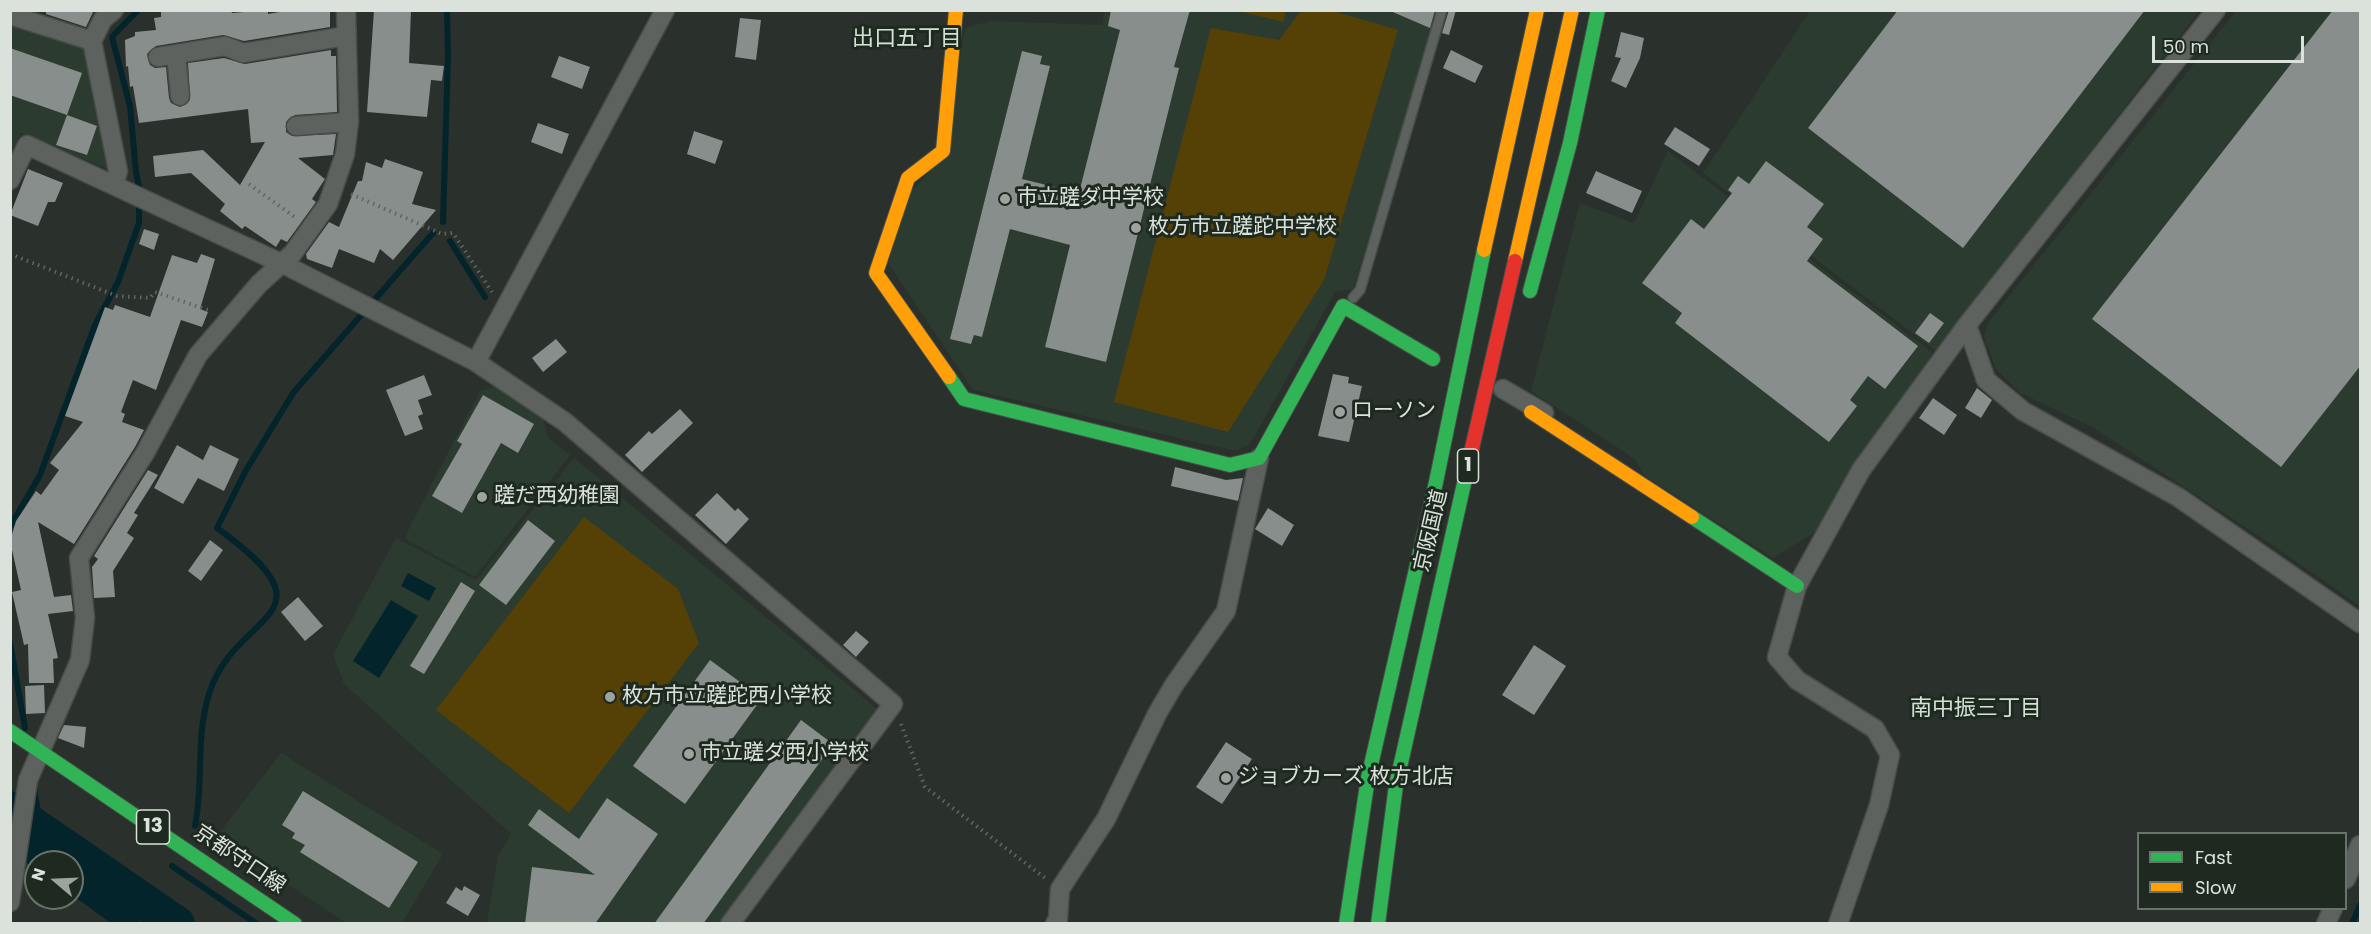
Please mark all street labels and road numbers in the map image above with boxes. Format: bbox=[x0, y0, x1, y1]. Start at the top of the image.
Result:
road number: 1 bbox=[1458, 449, 1478, 483]
street label: 京阪国道 bbox=[1410, 487, 1454, 575]
road number: 13 bbox=[136, 810, 170, 844]
street label: 京都守口線 bbox=[188, 820, 290, 900]

